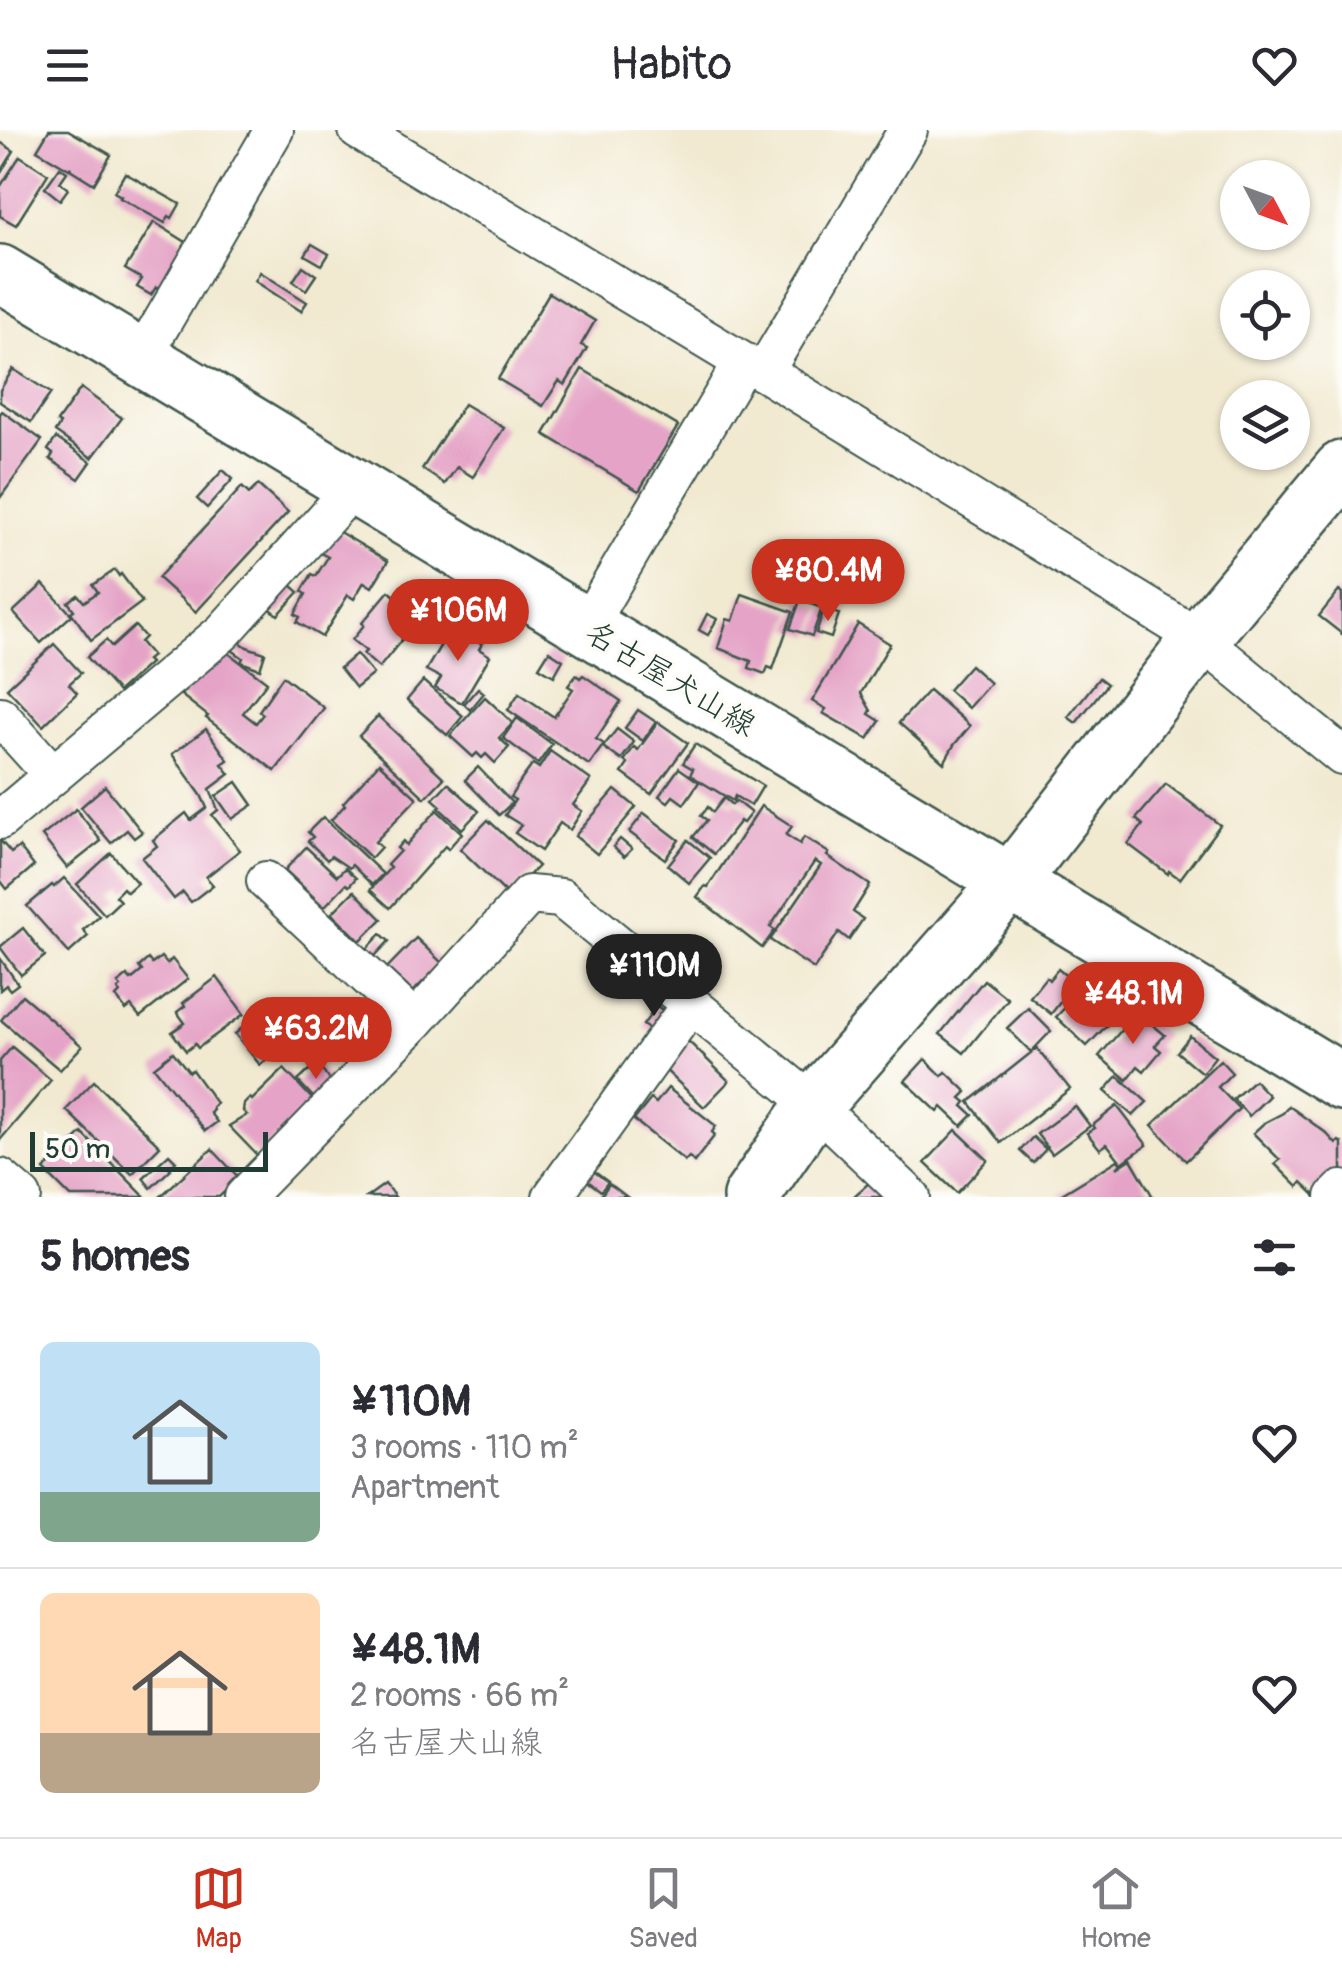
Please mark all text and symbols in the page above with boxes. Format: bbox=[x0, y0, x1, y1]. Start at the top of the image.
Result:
text: Habito bbox=[610, 37, 732, 93]
icon: menu bbox=[40, 38, 95, 93]
icon: heart bbox=[1247, 38, 1302, 93]
north arrow bbox=[1220, 160, 1310, 250]
map controls bbox=[1220, 160, 1310, 470]
button: locate bbox=[1220, 270, 1310, 360]
button: layers bbox=[1220, 380, 1310, 470]
pin: ¥80.4M bbox=[747, 539, 909, 624]
text: ¥80.4M bbox=[774, 551, 882, 591]
pin: ¥106M bbox=[388, 579, 528, 664]
text: ¥106M bbox=[409, 591, 507, 631]
street label: 名古屋犬山線 bbox=[578, 612, 763, 745]
pin: ¥110M bbox=[584, 934, 724, 1019]
text: ¥110M bbox=[608, 946, 700, 986]
pin: ¥48.1M bbox=[1052, 962, 1214, 1047]
text: ¥48.1M bbox=[1083, 974, 1183, 1014]
pin: ¥63.2M bbox=[235, 997, 397, 1082]
text: ¥63.2M bbox=[263, 1009, 369, 1049]
scale bar bbox=[30, 1127, 268, 1172]
text: 50 m bbox=[45, 1132, 110, 1167]
icon: filters bbox=[1247, 1230, 1302, 1285]
text: 5 homes bbox=[40, 1231, 190, 1283]
text: ¥110M bbox=[350, 1376, 471, 1428]
icon: home bbox=[120, 1382, 240, 1502]
icon: heart bbox=[1247, 1415, 1302, 1470]
text: 3 rooms · 110 m² bbox=[350, 1428, 579, 1468]
text: Apartment bbox=[350, 1468, 499, 1508]
text: ¥48.1M bbox=[350, 1624, 481, 1676]
icon: home bbox=[120, 1633, 240, 1753]
icon: heart bbox=[1247, 1666, 1302, 1721]
text: 2 rooms · 66 m² bbox=[350, 1676, 569, 1716]
text: 名古屋犬山線 bbox=[350, 1723, 542, 1763]
tab: Map bbox=[191, 1861, 246, 1956]
tab: Saved bbox=[628, 1861, 698, 1956]
tab: Home bbox=[1080, 1861, 1151, 1956]

